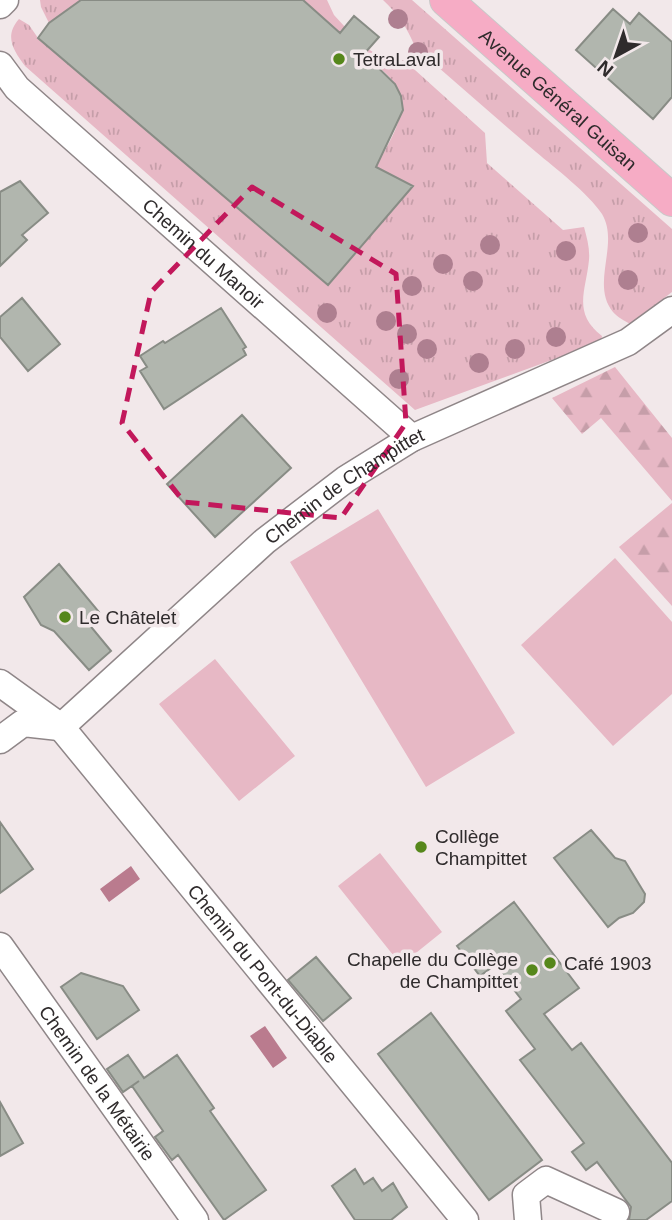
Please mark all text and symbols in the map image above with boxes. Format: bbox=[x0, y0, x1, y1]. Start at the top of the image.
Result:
north arrow bbox=[581, 21, 651, 91]
street label: Avenue Général Guisan bbox=[475, 25, 641, 175]
place label: TetraLaval bbox=[353, 49, 441, 70]
marker: TetraLaval bbox=[331, 51, 347, 67]
text: N bbox=[593, 56, 617, 81]
street label: Chemin du Manoir bbox=[138, 194, 269, 314]
street label: Chemin de Champittet bbox=[261, 424, 428, 548]
place label: Le Châtelet bbox=[79, 607, 177, 628]
marker: Le Châtelet bbox=[57, 609, 73, 625]
place label: Collège Champittet bbox=[435, 826, 528, 869]
marker: Collège Champittet bbox=[413, 839, 429, 855]
street label: Chemin du Pont-du-Diable bbox=[184, 881, 342, 1067]
place label: Chapelle du Collège de Champittet bbox=[347, 949, 519, 992]
place label: Café 1903 bbox=[564, 953, 652, 974]
marker: Café 1903 bbox=[542, 955, 558, 971]
marker: Chapelle du Collège de Champittet bbox=[524, 962, 540, 978]
street label: Chemin de la Métairie bbox=[35, 1002, 159, 1165]

